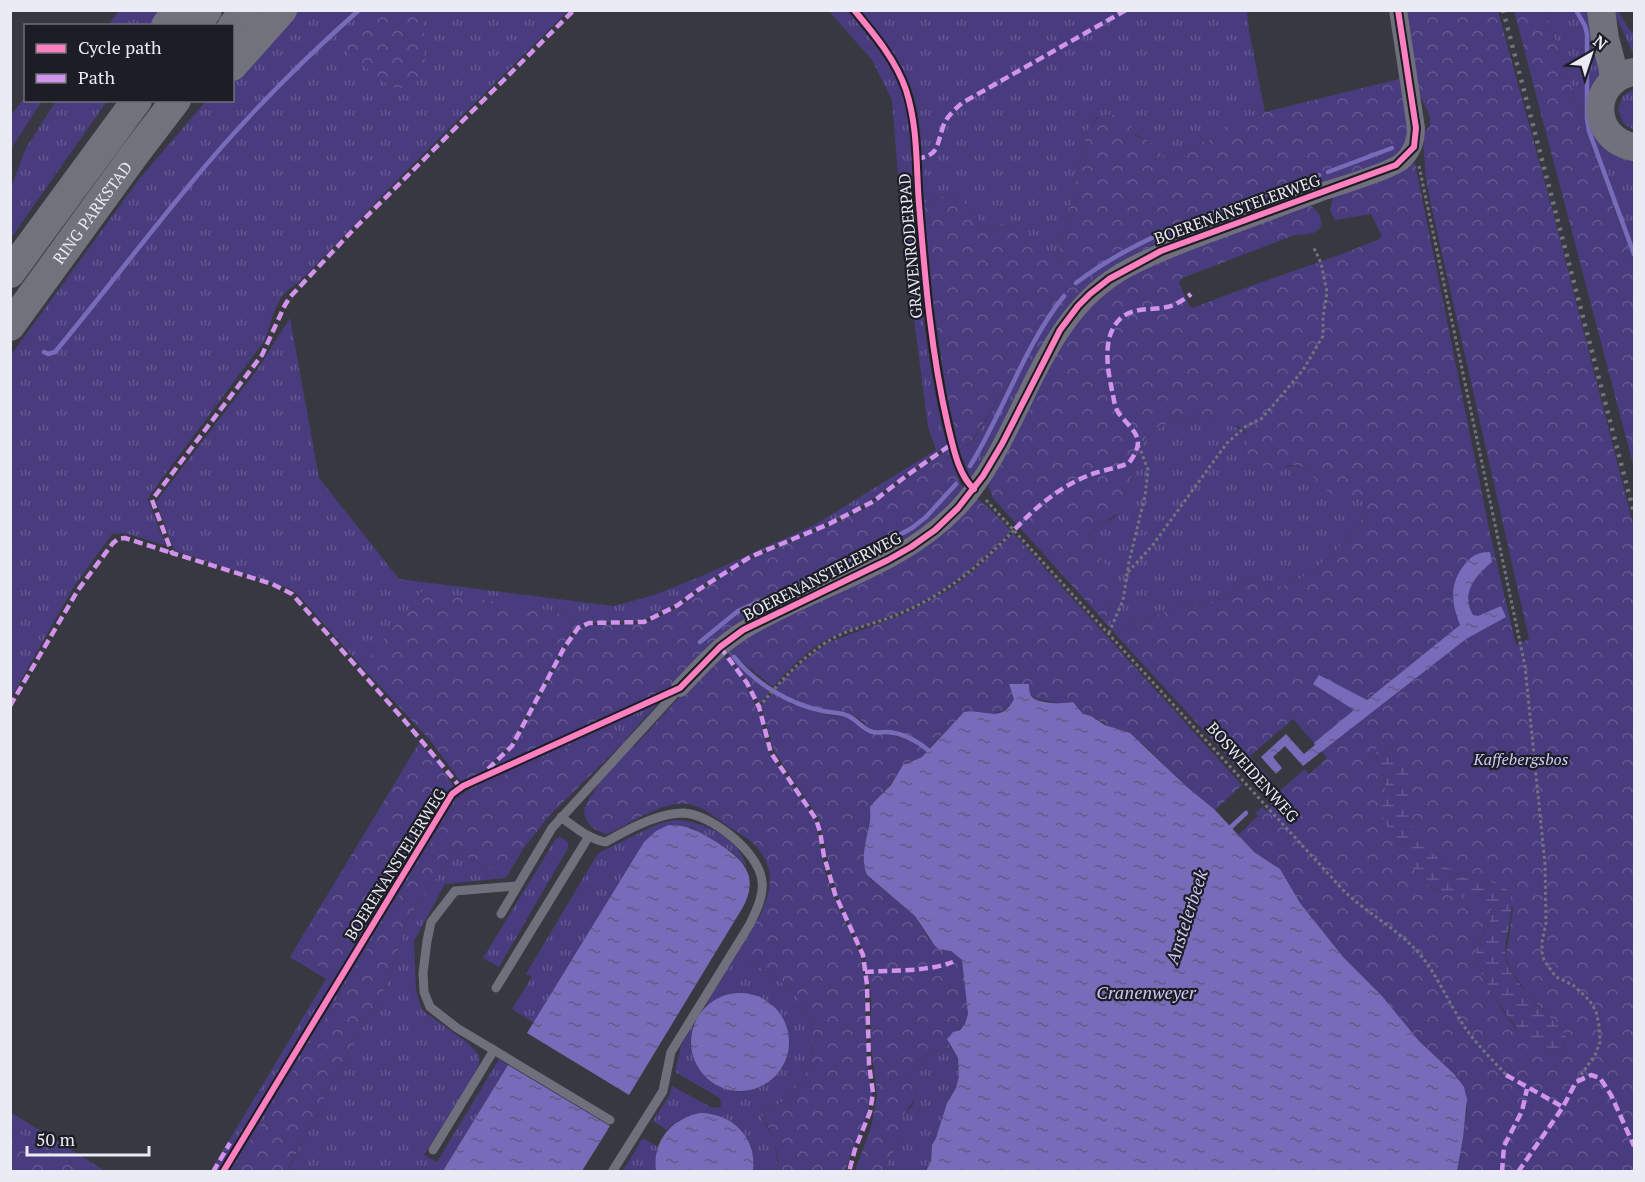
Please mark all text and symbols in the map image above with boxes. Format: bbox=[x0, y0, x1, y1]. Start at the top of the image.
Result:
legend bbox=[24, 24, 234, 102]
north arrow bbox=[1561, 24, 1621, 84]
text: N bbox=[1589, 30, 1612, 55]
text: Cycle path bbox=[78, 35, 162, 59]
text: Path bbox=[78, 65, 115, 89]
street label: RING PARKSTAD bbox=[48, 157, 137, 268]
street label: BOERENANSTELERWEG bbox=[1151, 169, 1323, 249]
street label: GRAVENRODERPAD bbox=[893, 173, 927, 319]
street label: BOERENANSTELERWEG bbox=[739, 526, 905, 626]
street label: BOSWEIDENWEG bbox=[1202, 717, 1304, 827]
park label: Kaffebergsbos bbox=[1473, 748, 1569, 770]
street label: BOERENANSTELERWEG bbox=[339, 784, 451, 944]
water label: Anstelerbeek bbox=[1159, 866, 1213, 968]
water label: Cranenweyer bbox=[1096, 980, 1197, 1004]
scale bar bbox=[27, 1119, 148, 1157]
text: 50 m bbox=[36, 1127, 76, 1151]

